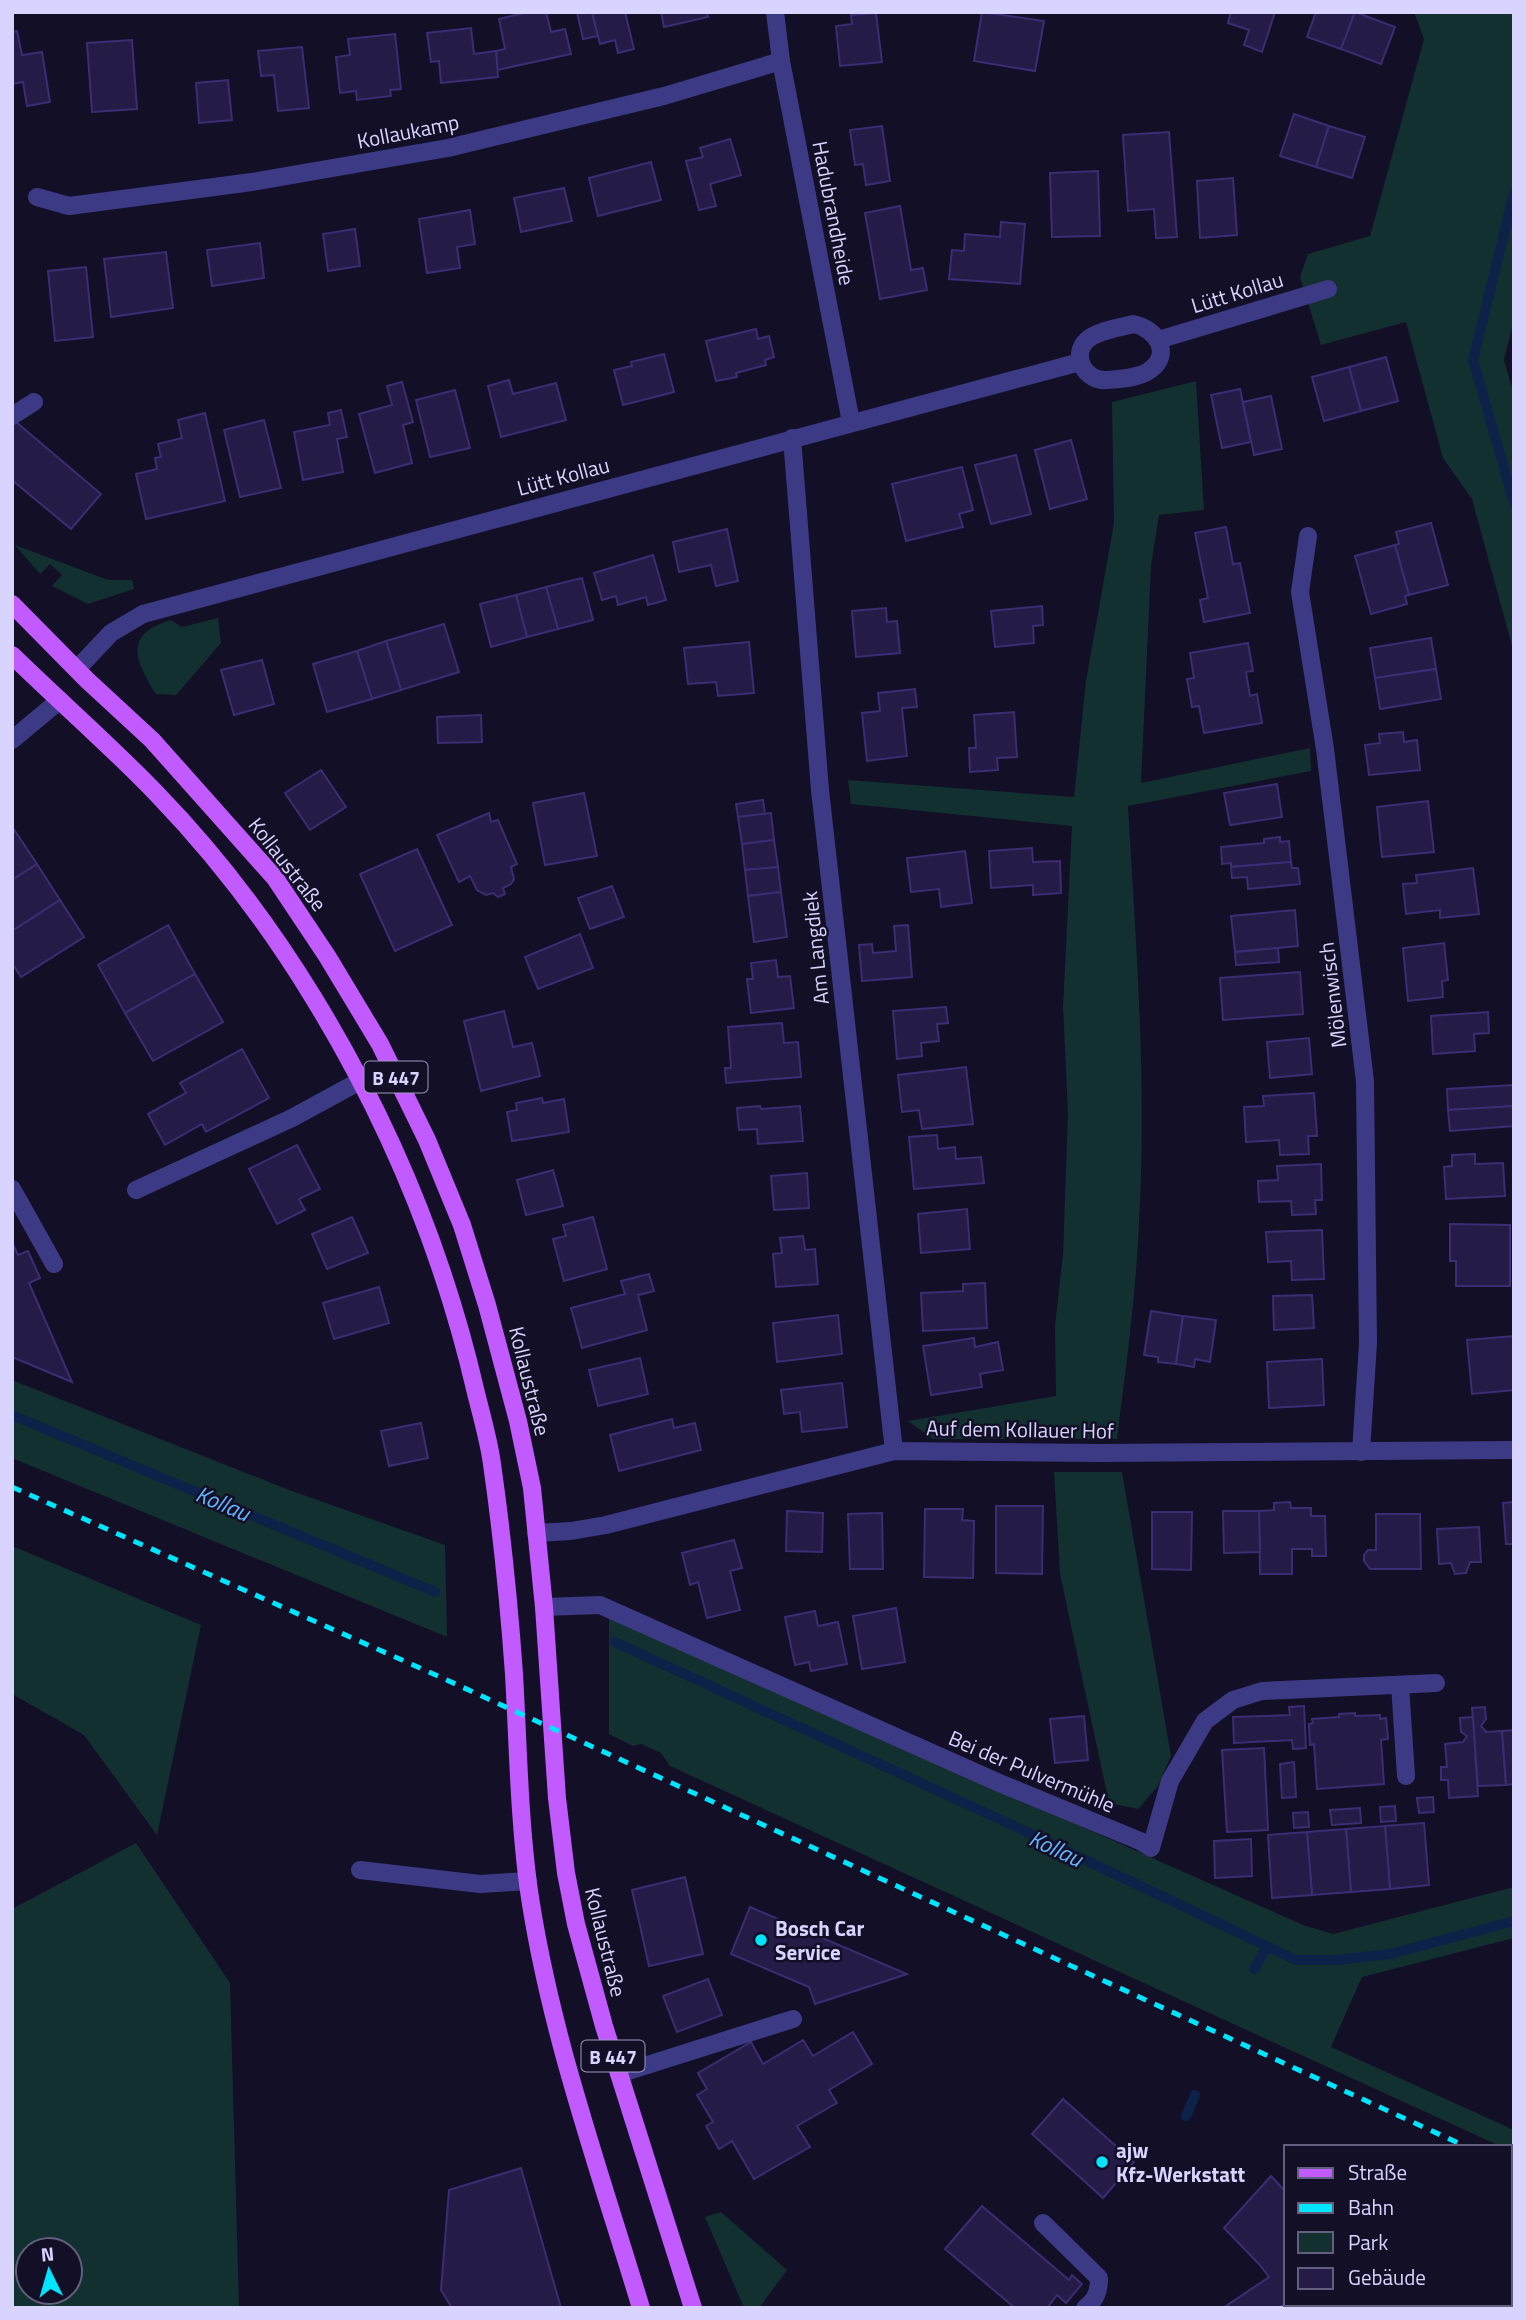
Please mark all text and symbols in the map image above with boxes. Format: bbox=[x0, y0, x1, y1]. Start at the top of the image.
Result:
street label: Kollaukamp bbox=[354, 105, 462, 157]
street label: Hadubrandheide bbox=[804, 138, 864, 288]
street label: Lütt Kollau bbox=[1187, 263, 1287, 321]
street label: Lütt Kollau bbox=[513, 448, 613, 504]
street label: Kollaustraße bbox=[241, 810, 335, 918]
street label: Am Langdiek bbox=[793, 890, 837, 1006]
street label: Mölenwisch bbox=[1310, 940, 1354, 1050]
road number: B 447 bbox=[364, 1062, 428, 1092]
street label: Kollaustraße bbox=[501, 1323, 559, 1439]
street label: Auf dem Kollauer Hof bbox=[926, 1411, 1114, 1447]
water label: Kollau bbox=[191, 1476, 257, 1531]
street label: Bei der Pulvermühle bbox=[944, 1721, 1120, 1821]
water label: Kollau bbox=[1023, 1820, 1090, 1876]
street label: Kollaustraße bbox=[577, 1884, 635, 2000]
place label: Bosch Car Service bbox=[775, 1912, 865, 1968]
marker: Bosch Car Service bbox=[753, 1932, 769, 1948]
road number: B 447 bbox=[582, 2040, 644, 2072]
place label: ajw Kfz-Werkstatt bbox=[1116, 2134, 1246, 2190]
legend bbox=[1284, 2145, 1512, 2306]
marker: ajw Kfz-Werkstatt bbox=[1094, 2154, 1110, 2170]
text: Straße bbox=[1348, 2156, 1407, 2188]
text: Bahn bbox=[1348, 2191, 1394, 2223]
text: Park bbox=[1348, 2226, 1388, 2258]
north arrow bbox=[14, 2236, 84, 2306]
text: N bbox=[40, 2239, 55, 2269]
text: Gebäude bbox=[1348, 2261, 1426, 2293]

